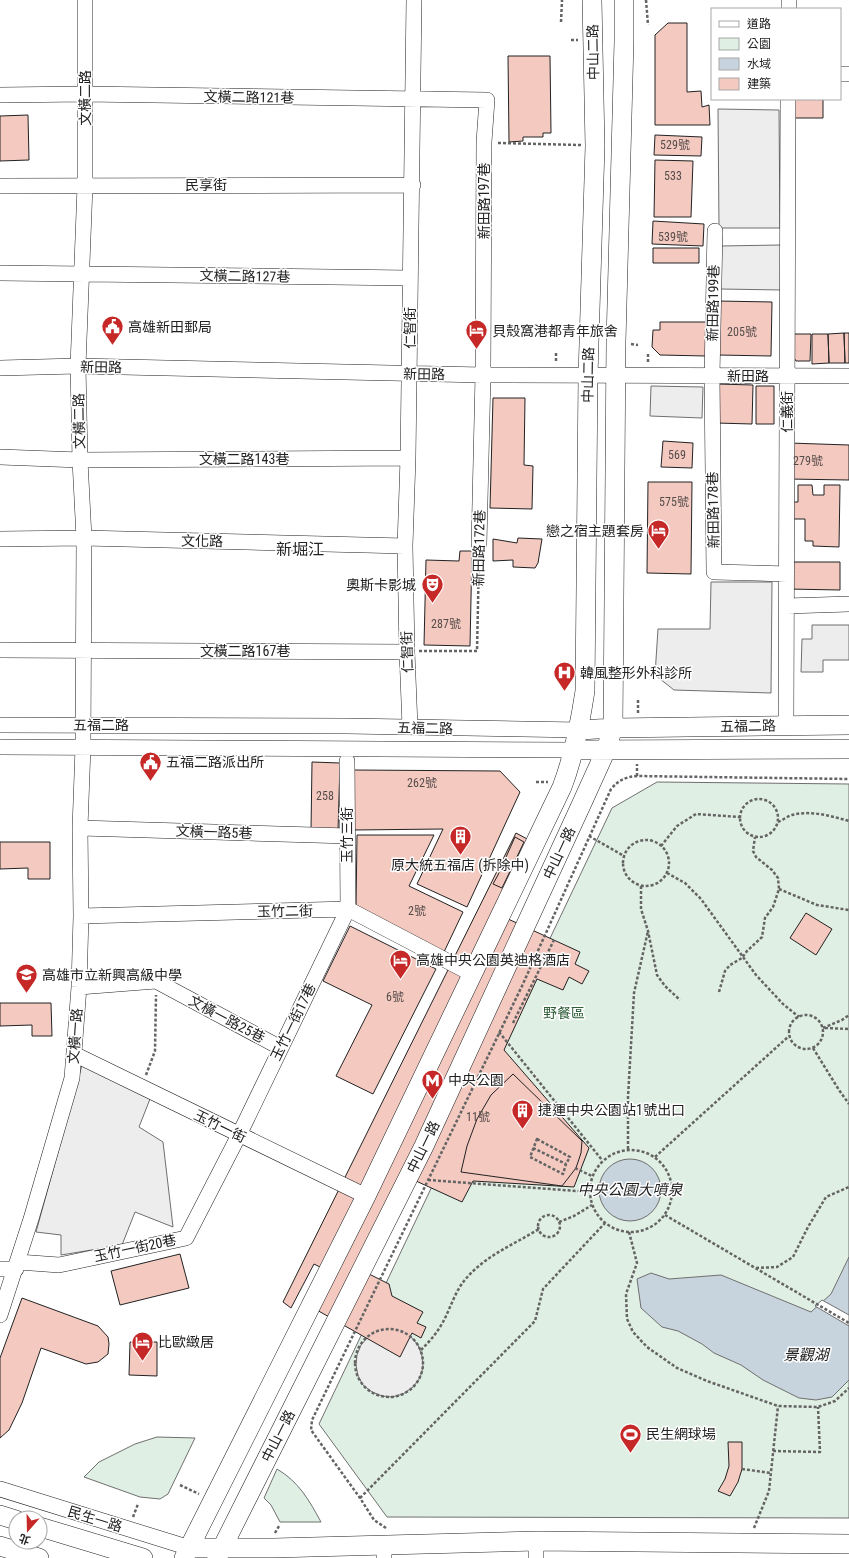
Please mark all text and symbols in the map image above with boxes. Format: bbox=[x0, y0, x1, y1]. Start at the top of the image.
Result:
legend bbox=[711, 8, 841, 100]
text: 道路 bbox=[747, 17, 771, 31]
street label: 中山二路 bbox=[585, 24, 601, 80]
text: 公園 bbox=[747, 37, 771, 51]
text: 水域 bbox=[747, 57, 771, 71]
street label: 文橫二路 bbox=[77, 70, 93, 126]
text: 建築 bbox=[747, 77, 771, 91]
street label: 文橫二路121巷 bbox=[204, 88, 294, 106]
house number: 529號 bbox=[660, 138, 690, 152]
street label: 新田路197巷 bbox=[476, 163, 492, 239]
house number: 533 bbox=[664, 169, 682, 183]
street label: 民享街 bbox=[185, 177, 227, 193]
house number: 539號 bbox=[658, 230, 688, 244]
street label: 新田路199巷 bbox=[704, 264, 722, 342]
street label: 文橫二路127巷 bbox=[200, 267, 290, 285]
street label: 仁智街 bbox=[402, 307, 418, 349]
public building icon: 高雄新田郵局 bbox=[100, 314, 126, 347]
hotel icon: 貝殼窩港都青年旅舍 bbox=[464, 318, 490, 351]
place label: 高雄新田郵局 bbox=[128, 319, 212, 335]
place label: 貝殼窩港都青年旅舍 bbox=[492, 323, 618, 339]
house number: 205號 bbox=[727, 325, 757, 339]
street label: 中山二路 bbox=[580, 347, 596, 403]
street label: 新田路 bbox=[80, 359, 122, 375]
street label: 新田路 bbox=[403, 366, 445, 382]
street label: 新田路 bbox=[727, 368, 769, 384]
street label: 仁義街 bbox=[779, 391, 795, 433]
street label: 文橫二路 bbox=[71, 393, 87, 449]
house number: 569 bbox=[668, 448, 686, 462]
street label: 文橫二路143巷 bbox=[199, 451, 289, 467]
house number: 279號 bbox=[793, 454, 823, 468]
street label: 新田路178巷 bbox=[704, 471, 722, 549]
house number: 575號 bbox=[659, 495, 689, 509]
street label: 新田路172巷 bbox=[470, 509, 488, 587]
hotel icon: 戀之宿主題套房 bbox=[646, 518, 672, 551]
place label: 戀之宿主題套房 bbox=[546, 523, 644, 539]
street label: 文化路 bbox=[181, 533, 223, 549]
district label: 新堀江 bbox=[276, 540, 324, 559]
theatre icon: 奧斯卡影城 bbox=[419, 572, 445, 605]
place label: 奧斯卡影城 bbox=[346, 577, 416, 593]
house number: 287號 bbox=[431, 617, 461, 631]
street label: 仁智街 bbox=[398, 631, 416, 673]
street label: 文橫二路167巷 bbox=[200, 643, 290, 659]
hospital icon: 韓風整形外科診所 bbox=[551, 660, 577, 693]
place label: 韓風整形外科診所 bbox=[580, 665, 692, 681]
street label: 五福二路 bbox=[73, 717, 129, 733]
street label: 五福二路 bbox=[720, 718, 776, 734]
street label: 五福二路 bbox=[397, 720, 453, 736]
public building icon: 五福二路派出所 bbox=[137, 749, 163, 782]
place label: 五福二路派出所 bbox=[166, 754, 264, 770]
house number: 262號 bbox=[407, 776, 437, 790]
house number: 258 bbox=[316, 789, 334, 803]
street label: 玉竹三街 bbox=[339, 807, 355, 863]
street label: 文橫一路5巷 bbox=[175, 823, 253, 841]
building icon: 原大統五福店 (拆除中) bbox=[447, 824, 473, 857]
street label: 中山一路 bbox=[540, 824, 578, 882]
place label: 原大統五福店 (拆除中) bbox=[391, 857, 529, 874]
street label: 玉竹二街 bbox=[257, 903, 313, 919]
house number: 2號 bbox=[408, 904, 426, 918]
hotel icon: 高雄中央公園英迪格酒店 bbox=[388, 947, 414, 980]
place label: 高雄中央公園英迪格酒店 bbox=[416, 952, 570, 968]
school or university icon: 高雄市立新興高級中學 bbox=[13, 962, 39, 995]
place label: 高雄市立新興高級中學 bbox=[42, 967, 182, 983]
street label: 玉竹一街17巷 bbox=[267, 981, 319, 1063]
house number: 6號 bbox=[386, 990, 404, 1004]
street label: 文橫一路25巷 bbox=[186, 992, 268, 1046]
park label: 野餐區 bbox=[543, 1005, 585, 1021]
street label: 文橫一路 bbox=[65, 1008, 85, 1064]
metro station icon: 中央公園 bbox=[420, 1067, 446, 1100]
place label: 中央公園 bbox=[448, 1072, 504, 1088]
building icon: 捷運中央公園站1號出口 bbox=[509, 1097, 535, 1130]
place label: 捷運中央公園站1號出口 bbox=[538, 1102, 685, 1118]
street label: 玉竹一街 bbox=[191, 1107, 249, 1145]
house number: 11號 bbox=[466, 1110, 490, 1124]
street label: 中山一路 bbox=[404, 1118, 442, 1176]
water label: 中央公園大噴泉 bbox=[577, 1181, 683, 1199]
street label: 玉竹一街20巷 bbox=[92, 1231, 178, 1265]
hotel icon: 比歐緻居 bbox=[130, 1329, 156, 1362]
place label: 比歐緻居 bbox=[158, 1334, 214, 1350]
water label: 景觀湖 bbox=[783, 1346, 830, 1364]
street label: 中山一路 bbox=[258, 1407, 298, 1465]
sports icon: 民生網球場 bbox=[618, 1421, 644, 1454]
place label: 民生網球場 bbox=[646, 1426, 716, 1442]
street label: 民生一路 bbox=[66, 1503, 124, 1535]
north arrow bbox=[8, 1510, 48, 1550]
text: 北 bbox=[17, 1531, 32, 1547]

